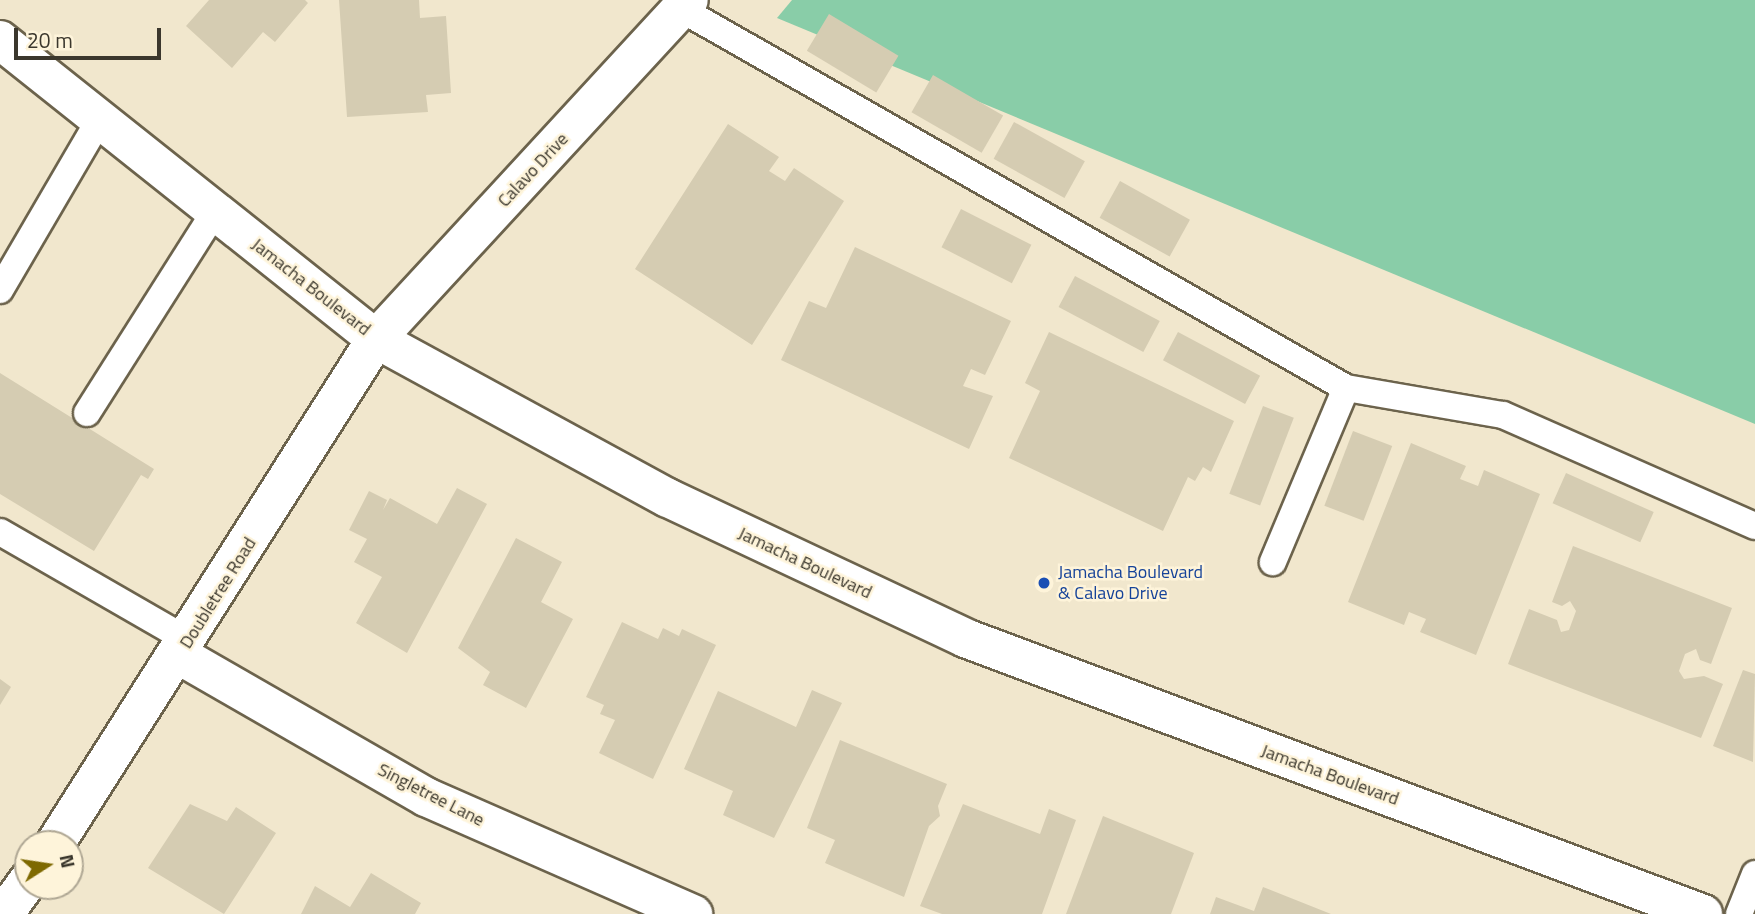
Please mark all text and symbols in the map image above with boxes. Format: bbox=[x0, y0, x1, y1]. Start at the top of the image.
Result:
scale bar bbox=[18, 14, 164, 58]
text: 20 m bbox=[27, 24, 73, 56]
street label: Calavo Drive bbox=[493, 129, 573, 211]
street label: Jamacha Boulevard bbox=[247, 234, 375, 340]
street label: Jamacha Boulevard bbox=[735, 523, 875, 603]
street label: Doubletree Road bbox=[175, 534, 261, 652]
place label: Jamacha Boulevard & Calavo Drive bbox=[1058, 562, 1203, 604]
marker: Jamacha Boulevard & Calavo Drive bbox=[1036, 575, 1052, 591]
street label: Jamacha Boulevard bbox=[1258, 740, 1402, 810]
street label: Singletree Lane bbox=[374, 759, 488, 831]
north arrow bbox=[14, 830, 84, 900]
text: N bbox=[53, 851, 84, 870]

